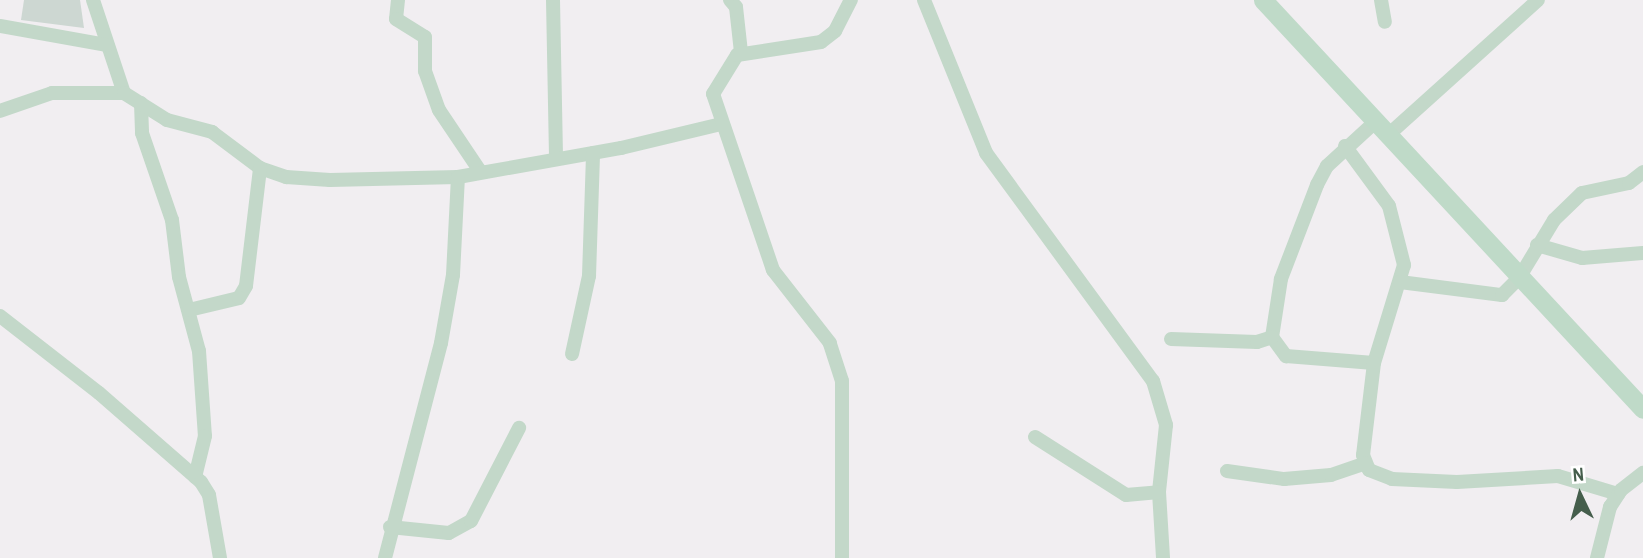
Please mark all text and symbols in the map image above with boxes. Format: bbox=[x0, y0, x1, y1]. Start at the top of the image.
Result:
north arrow bbox=[1545, 460, 1615, 530]
text: N bbox=[1571, 461, 1585, 488]

